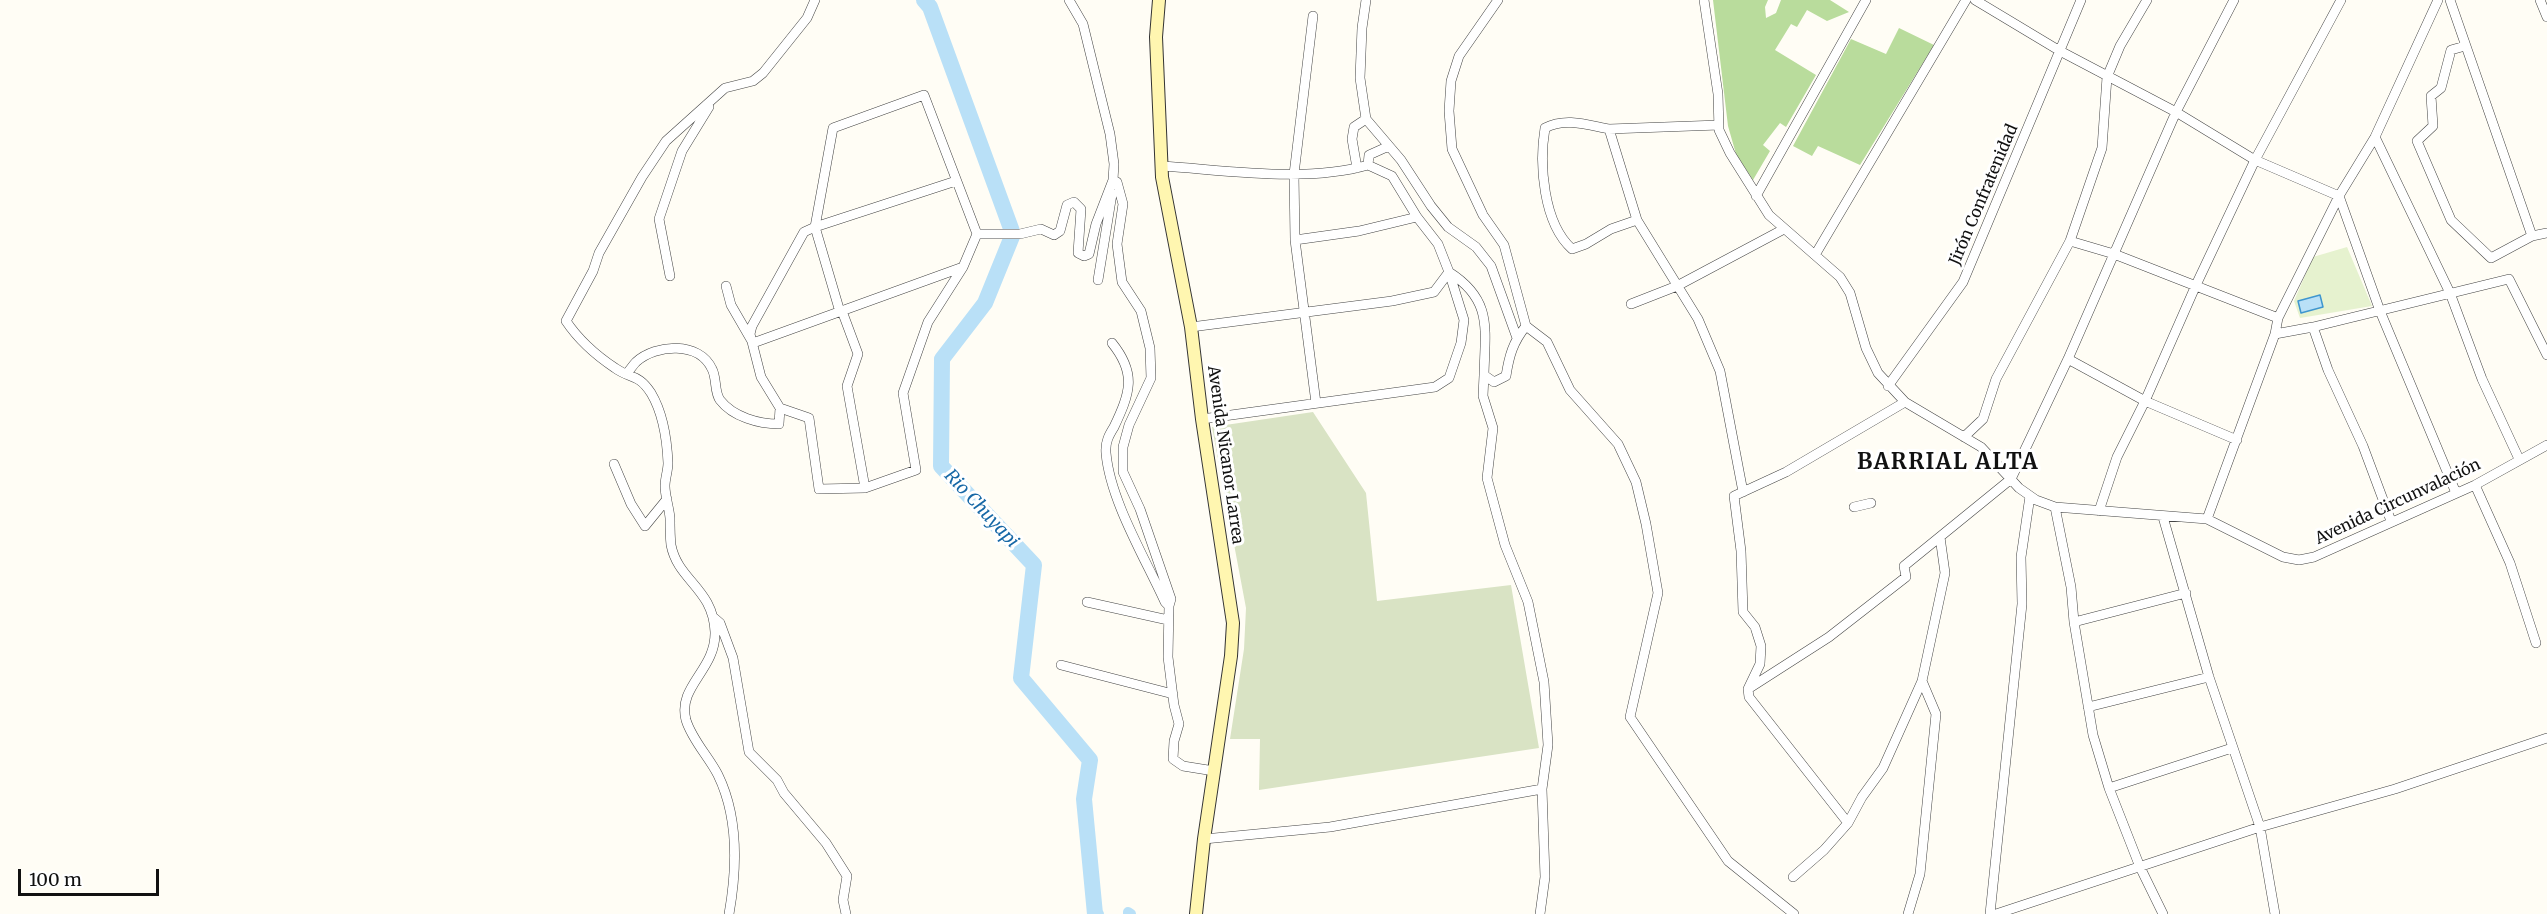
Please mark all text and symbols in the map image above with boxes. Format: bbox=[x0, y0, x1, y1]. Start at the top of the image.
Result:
street label: Jirón Confratenidad bbox=[1946, 122, 2022, 268]
street label: Avenida Nicanor Larrea bbox=[1203, 364, 1247, 546]
district label: BARRIAL ALTA bbox=[1857, 450, 2039, 476]
street label: Avenida Circunvalación bbox=[2312, 455, 2484, 549]
water label: Rio Chuyapi bbox=[939, 465, 1023, 553]
scale bar bbox=[21, 857, 162, 895]
text: 100 m bbox=[29, 868, 82, 891]

